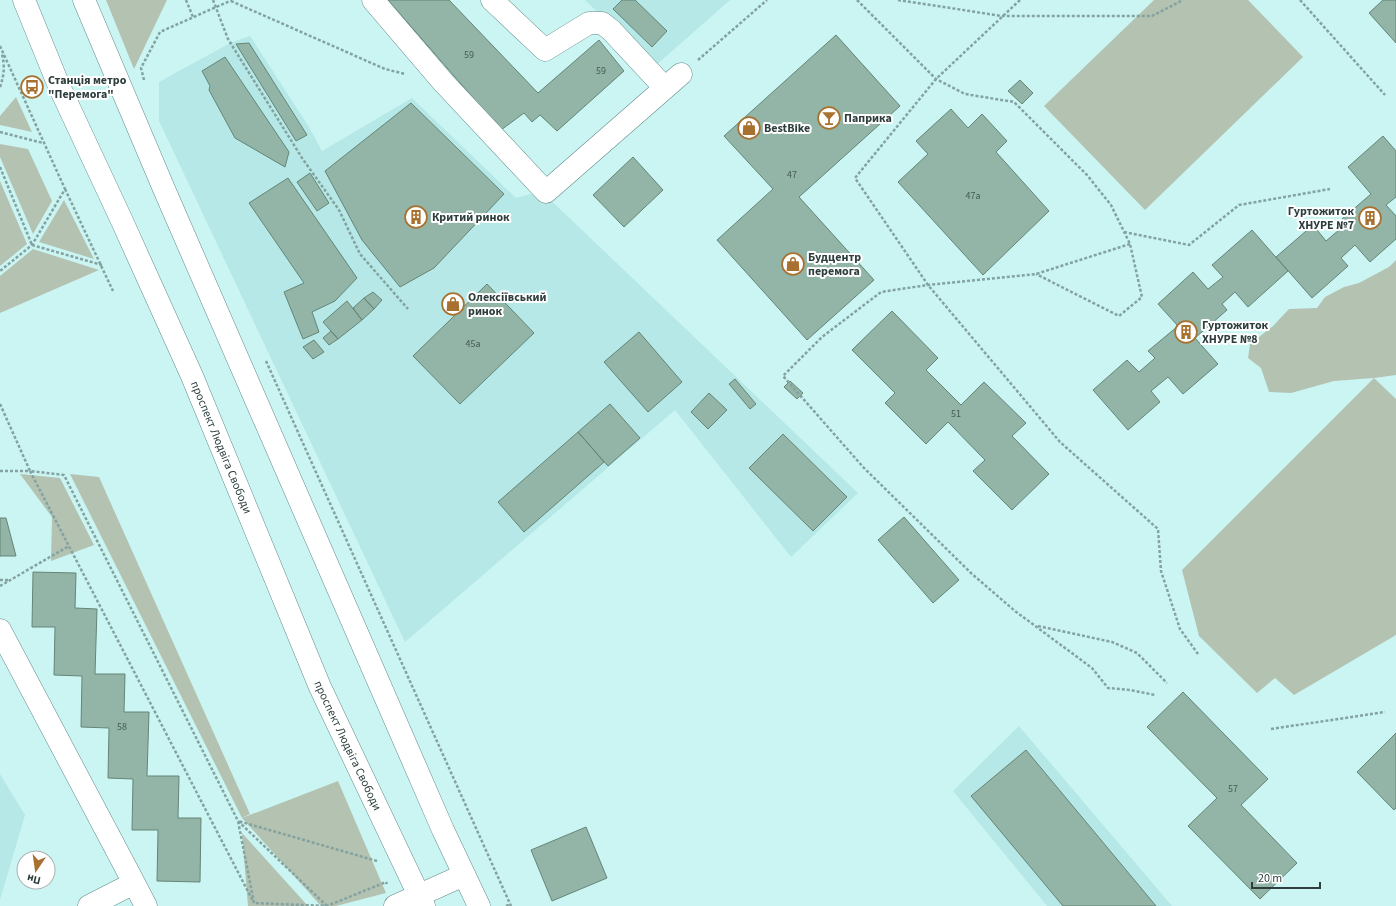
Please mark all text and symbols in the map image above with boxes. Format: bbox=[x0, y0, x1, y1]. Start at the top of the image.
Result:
house number: 59 bbox=[464, 48, 474, 62]
house number: 59 bbox=[596, 64, 606, 78]
place label: Станція метро "Перемога" bbox=[48, 72, 127, 103]
bus stop icon: Станція метро "Перемога" bbox=[19, 74, 45, 100]
bar icon: Паприка bbox=[816, 105, 842, 131]
place label: Паприка bbox=[844, 110, 892, 127]
shop icon: BestBike bbox=[736, 115, 762, 141]
place label: BestBike bbox=[764, 120, 810, 137]
house number: 47 bbox=[787, 168, 797, 182]
house number: 47а bbox=[966, 189, 980, 203]
place label: Гуртожиток ХНУРЕ №7 bbox=[1288, 203, 1354, 234]
building icon: Критий ринок bbox=[403, 204, 429, 230]
building icon: Гуртожиток ХНУРЕ №7 bbox=[1357, 205, 1383, 231]
place label: Критий ринок bbox=[432, 209, 510, 226]
place label: Будцентр перемога bbox=[808, 249, 861, 280]
shop icon: Будцентр перемога bbox=[780, 251, 806, 277]
place label: Олексіївський ринок bbox=[468, 289, 547, 320]
shop icon: Олексіївський ринок bbox=[440, 291, 466, 317]
place label: Гуртожиток ХНУРЕ №8 bbox=[1202, 317, 1269, 348]
building icon: Гуртожиток ХНУРЕ №8 bbox=[1173, 319, 1199, 345]
house number: 45а bbox=[466, 337, 480, 351]
street label: проспект Людвіга Свободи bbox=[186, 378, 256, 516]
house number: 51 bbox=[951, 407, 961, 421]
street label: проспект Людвіга Свободи bbox=[310, 678, 386, 813]
house number: 58 bbox=[117, 720, 127, 734]
house number: 57 bbox=[1228, 782, 1238, 796]
north arrow bbox=[16, 850, 56, 890]
scale bar bbox=[1252, 864, 1320, 890]
text: Пн bbox=[25, 870, 42, 888]
text: 20 m bbox=[1258, 870, 1282, 887]

